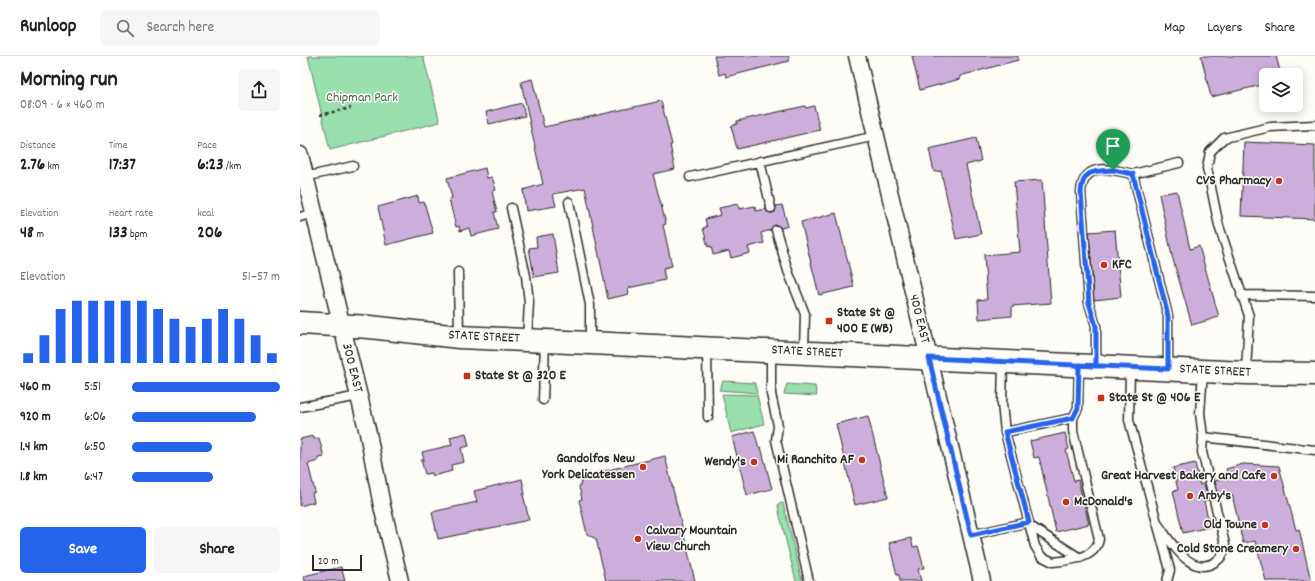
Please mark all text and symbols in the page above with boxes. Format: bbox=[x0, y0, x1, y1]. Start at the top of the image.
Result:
search box bbox=[100, 10, 380, 46]
text: Runloop bbox=[20, 14, 76, 41]
icon: search bbox=[114, 17, 136, 39]
text: Search here bbox=[146, 17, 214, 39]
text: Map bbox=[1164, 18, 1185, 38]
text: Layers bbox=[1207, 18, 1242, 38]
text: Share bbox=[1264, 18, 1295, 38]
text: Morning run bbox=[20, 65, 118, 96]
map controls bbox=[1259, 68, 1303, 112]
button: layers bbox=[1259, 68, 1303, 112]
button: share bbox=[238, 69, 280, 111]
park label: Chipman Park bbox=[326, 88, 398, 108]
text: 08:09 · 6 × 460 m bbox=[20, 96, 105, 115]
pin bbox=[1096, 129, 1130, 170]
icon: arrive bbox=[1102, 135, 1124, 157]
text: Distance bbox=[20, 138, 56, 154]
text: Time bbox=[109, 138, 127, 154]
text: Pace bbox=[197, 138, 217, 154]
text: 2.76 bbox=[20, 154, 45, 178]
text: 17:37 bbox=[109, 154, 136, 178]
text: 6:23 bbox=[197, 154, 223, 178]
text: km bbox=[45, 159, 60, 175]
text: /km bbox=[223, 159, 241, 175]
place label: CVS Pharmacy bbox=[1196, 171, 1272, 191]
marker: CVS Pharmacy bbox=[1274, 176, 1284, 186]
text: Elevation bbox=[20, 206, 58, 222]
text: Heart rate bbox=[109, 206, 153, 222]
text: kcal bbox=[197, 206, 214, 222]
text: 48 bbox=[20, 222, 34, 246]
text: 133 bbox=[109, 222, 127, 246]
text: 206 bbox=[197, 222, 222, 246]
text: m bbox=[34, 227, 44, 243]
text: bpm bbox=[127, 227, 147, 243]
place label: KFC bbox=[1112, 255, 1132, 275]
marker: KFC bbox=[1099, 260, 1109, 270]
text: Elevation bbox=[20, 268, 65, 287]
text: 51–57 m bbox=[242, 268, 280, 287]
street label: 400 EAST bbox=[903, 292, 935, 346]
place label: State St @ 400 E (WB) bbox=[837, 303, 895, 339]
marker: State St @ 400 E (WB) bbox=[824, 316, 834, 326]
street label: STATE STREET bbox=[448, 325, 521, 349]
street label: STATE STREET bbox=[771, 340, 844, 364]
street label: 300 EAST bbox=[336, 341, 368, 395]
street label: STATE STREET bbox=[1179, 359, 1252, 383]
place label: State St @ 320 E bbox=[475, 366, 567, 386]
marker: State St @ 320 E bbox=[462, 371, 472, 381]
text: 460 m bbox=[20, 378, 51, 397]
text: 5:51 bbox=[84, 378, 101, 397]
place label: State St @ 406 E bbox=[1109, 388, 1201, 408]
marker: State St @ 406 E bbox=[1096, 393, 1106, 403]
text: 920 m bbox=[20, 408, 51, 427]
text: 6:06 bbox=[84, 408, 106, 427]
text: 1.4 km bbox=[20, 438, 48, 457]
text: 6:50 bbox=[84, 438, 106, 457]
place label: Gandolfos New York Delicatessen bbox=[541, 449, 636, 485]
place label: Mi Ranchito AF bbox=[777, 450, 855, 470]
place label: Wendy's bbox=[704, 452, 746, 472]
marker: Mi Ranchito AF bbox=[857, 455, 867, 465]
marker: Wendy's bbox=[749, 457, 759, 467]
marker: Gandolfos New York Delicatessen bbox=[638, 462, 648, 472]
place label: Great Harvest Bakery and Cafe bbox=[1101, 466, 1266, 486]
text: 1.8 km bbox=[20, 468, 47, 487]
text: 6:47 bbox=[84, 468, 103, 487]
marker: Great Harvest Bakery and Cafe bbox=[1269, 471, 1279, 481]
place label: Arby's bbox=[1198, 486, 1231, 506]
marker: Arby's bbox=[1185, 491, 1195, 501]
place label: McDonald's bbox=[1074, 492, 1133, 512]
marker: McDonald's bbox=[1061, 497, 1071, 507]
place label: Old Towne bbox=[1204, 515, 1257, 535]
marker: Old Towne bbox=[1260, 520, 1270, 530]
place label: Calvary Mountain View Church bbox=[646, 521, 738, 557]
button: Save bbox=[20, 527, 146, 573]
button: Share bbox=[154, 527, 280, 573]
marker: Calvary Mountain View Church bbox=[633, 534, 643, 544]
place label: Cold Stone Creamery bbox=[1177, 539, 1289, 559]
marker: Cold Stone Creamery bbox=[1291, 544, 1301, 554]
scale bar bbox=[312, 553, 362, 572]
text: 20 m bbox=[318, 554, 339, 570]

